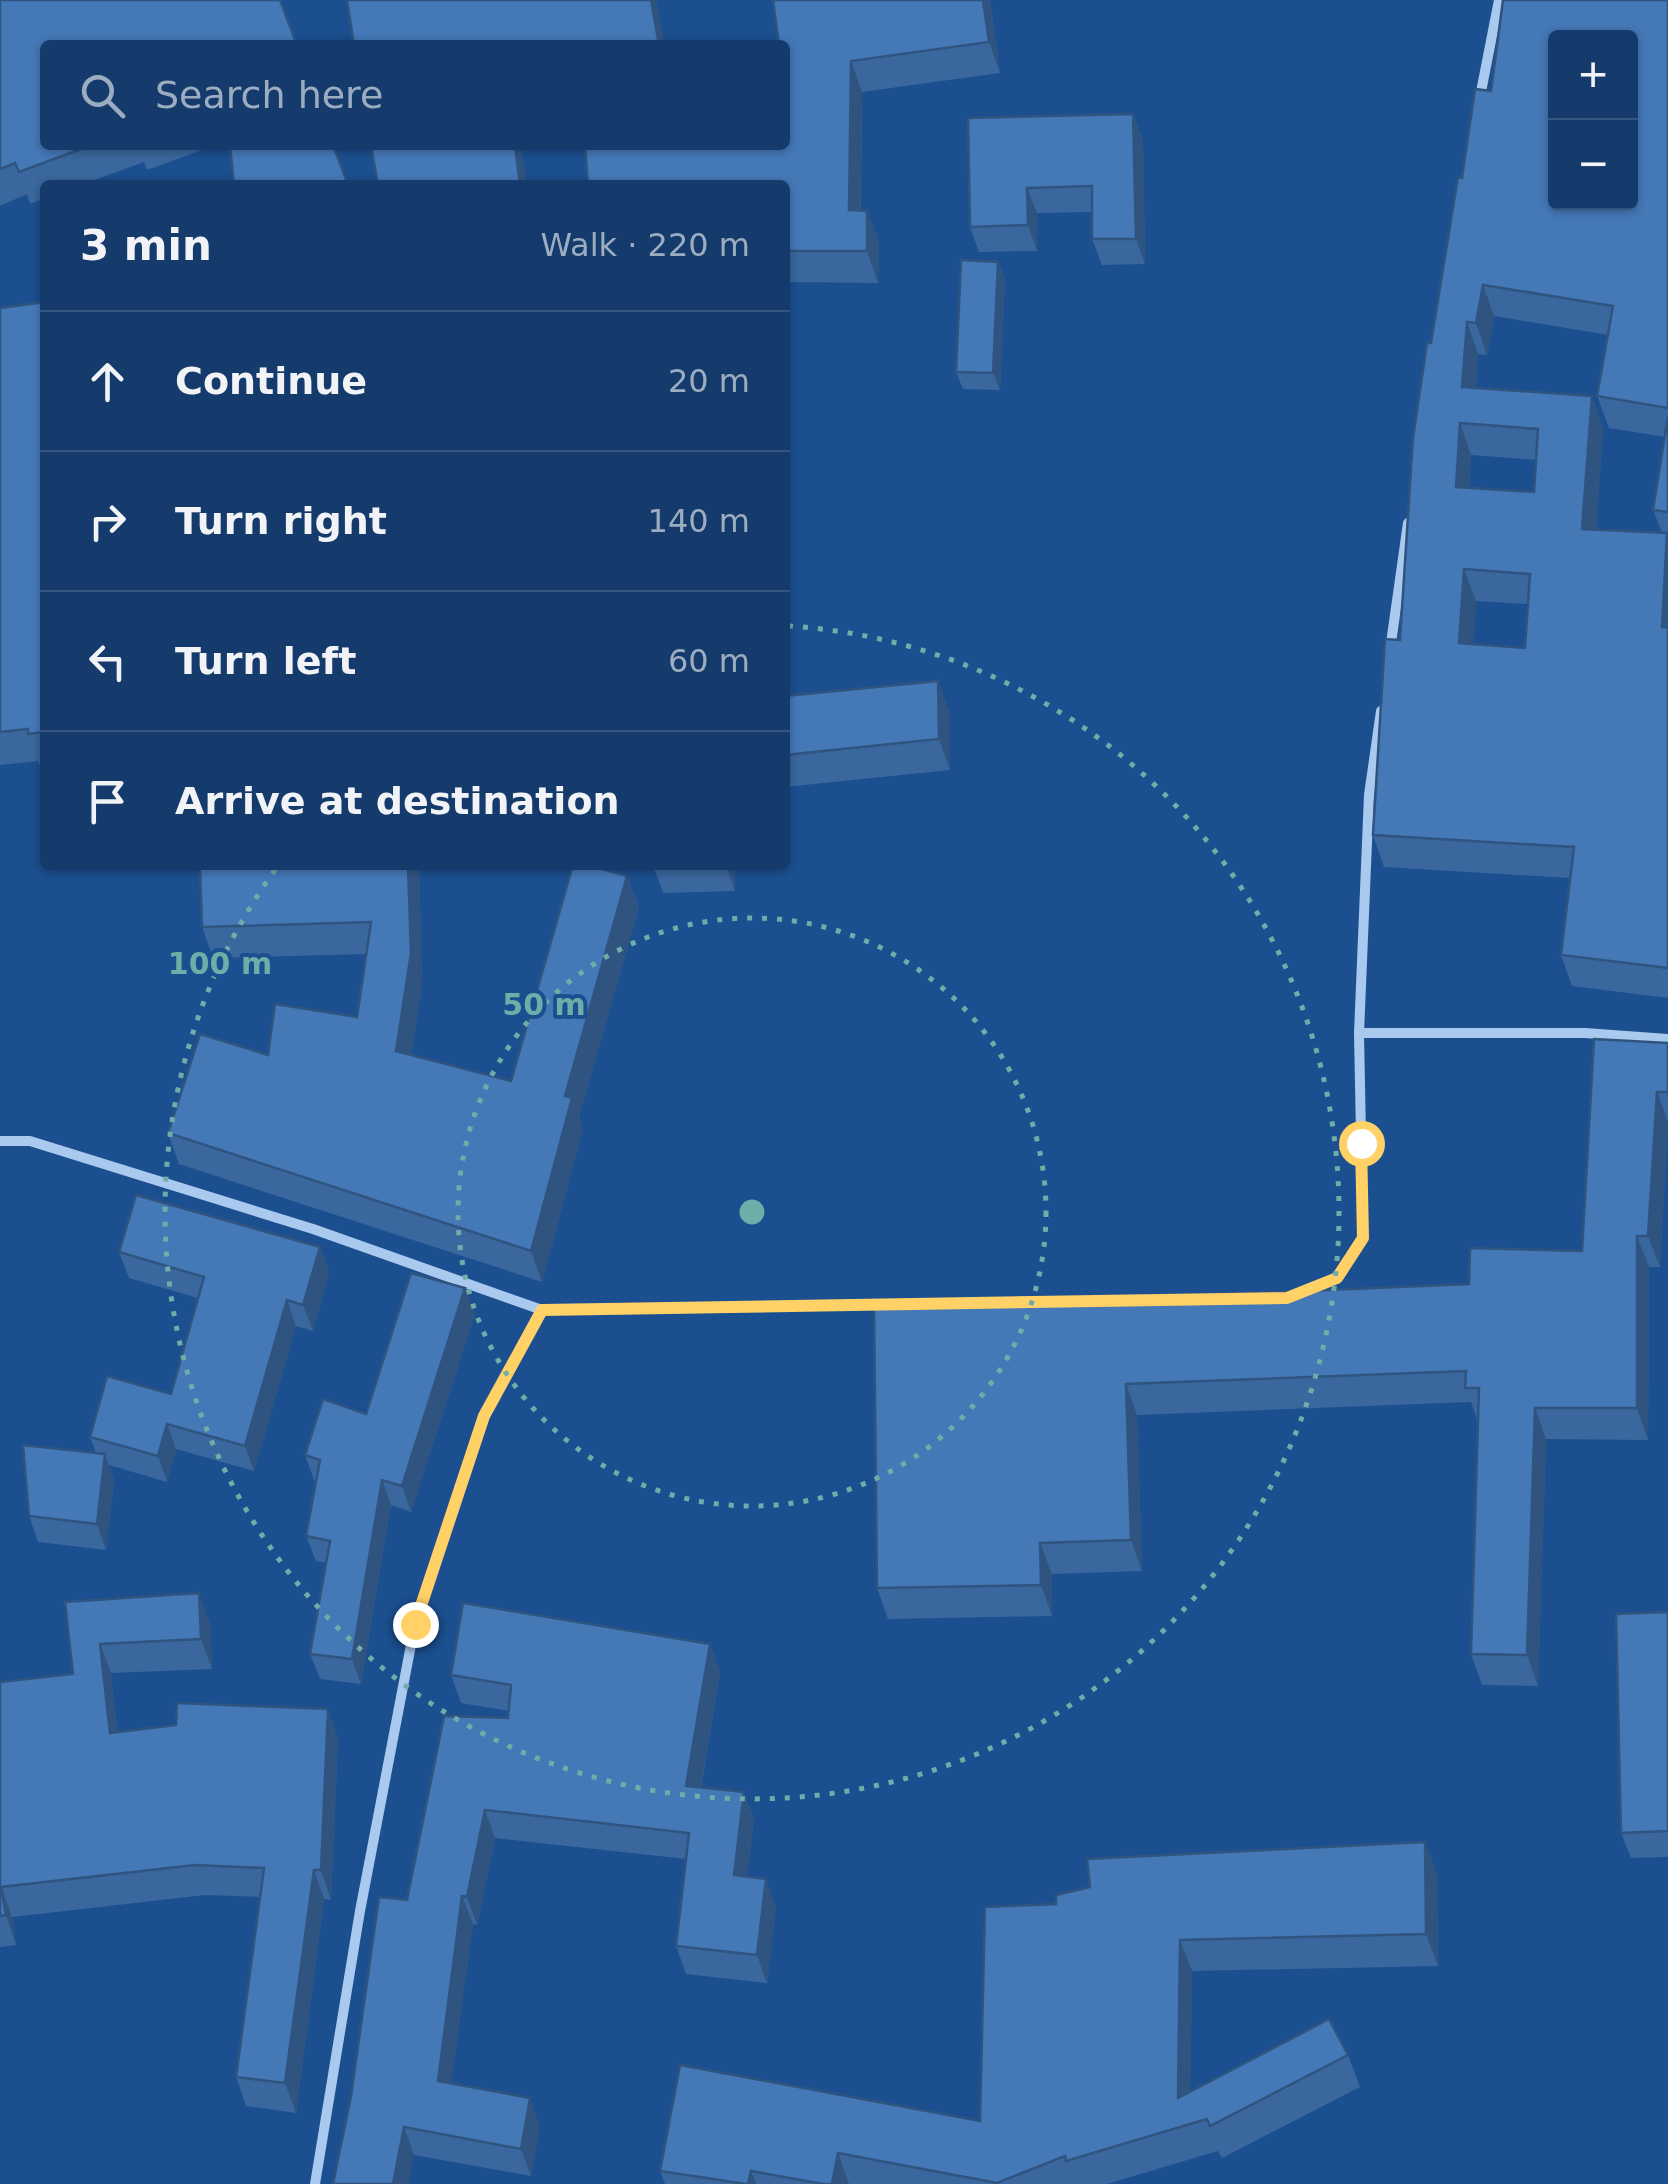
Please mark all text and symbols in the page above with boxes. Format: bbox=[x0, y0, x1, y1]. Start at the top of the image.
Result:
map controls bbox=[1548, 30, 1638, 210]
button: + bbox=[1548, 30, 1638, 120]
search box bbox=[40, 40, 790, 150]
icon: search bbox=[75, 68, 130, 123]
text: Search here bbox=[155, 73, 383, 117]
button: − bbox=[1548, 120, 1638, 210]
text: 3 min bbox=[80, 221, 212, 270]
text: Walk · 220 m bbox=[540, 226, 750, 264]
icon: ahead bbox=[80, 354, 135, 409]
text: Continue bbox=[175, 359, 367, 403]
text: 20 m bbox=[668, 362, 750, 400]
icon: right bbox=[80, 494, 135, 549]
text: Turn right bbox=[175, 499, 387, 543]
text: 140 m bbox=[648, 502, 750, 540]
icon: left bbox=[80, 634, 135, 689]
text: Turn left bbox=[175, 639, 356, 683]
text: 60 m bbox=[668, 642, 750, 680]
icon: arrive bbox=[80, 774, 135, 829]
text: Arrive at destination bbox=[175, 779, 620, 823]
text: 100 m bbox=[168, 946, 272, 981]
text: 50 m bbox=[502, 987, 586, 1022]
route start bbox=[1339, 1121, 1385, 1167]
centre of rings bbox=[734, 1194, 770, 1230]
route end bbox=[393, 1602, 439, 1648]

